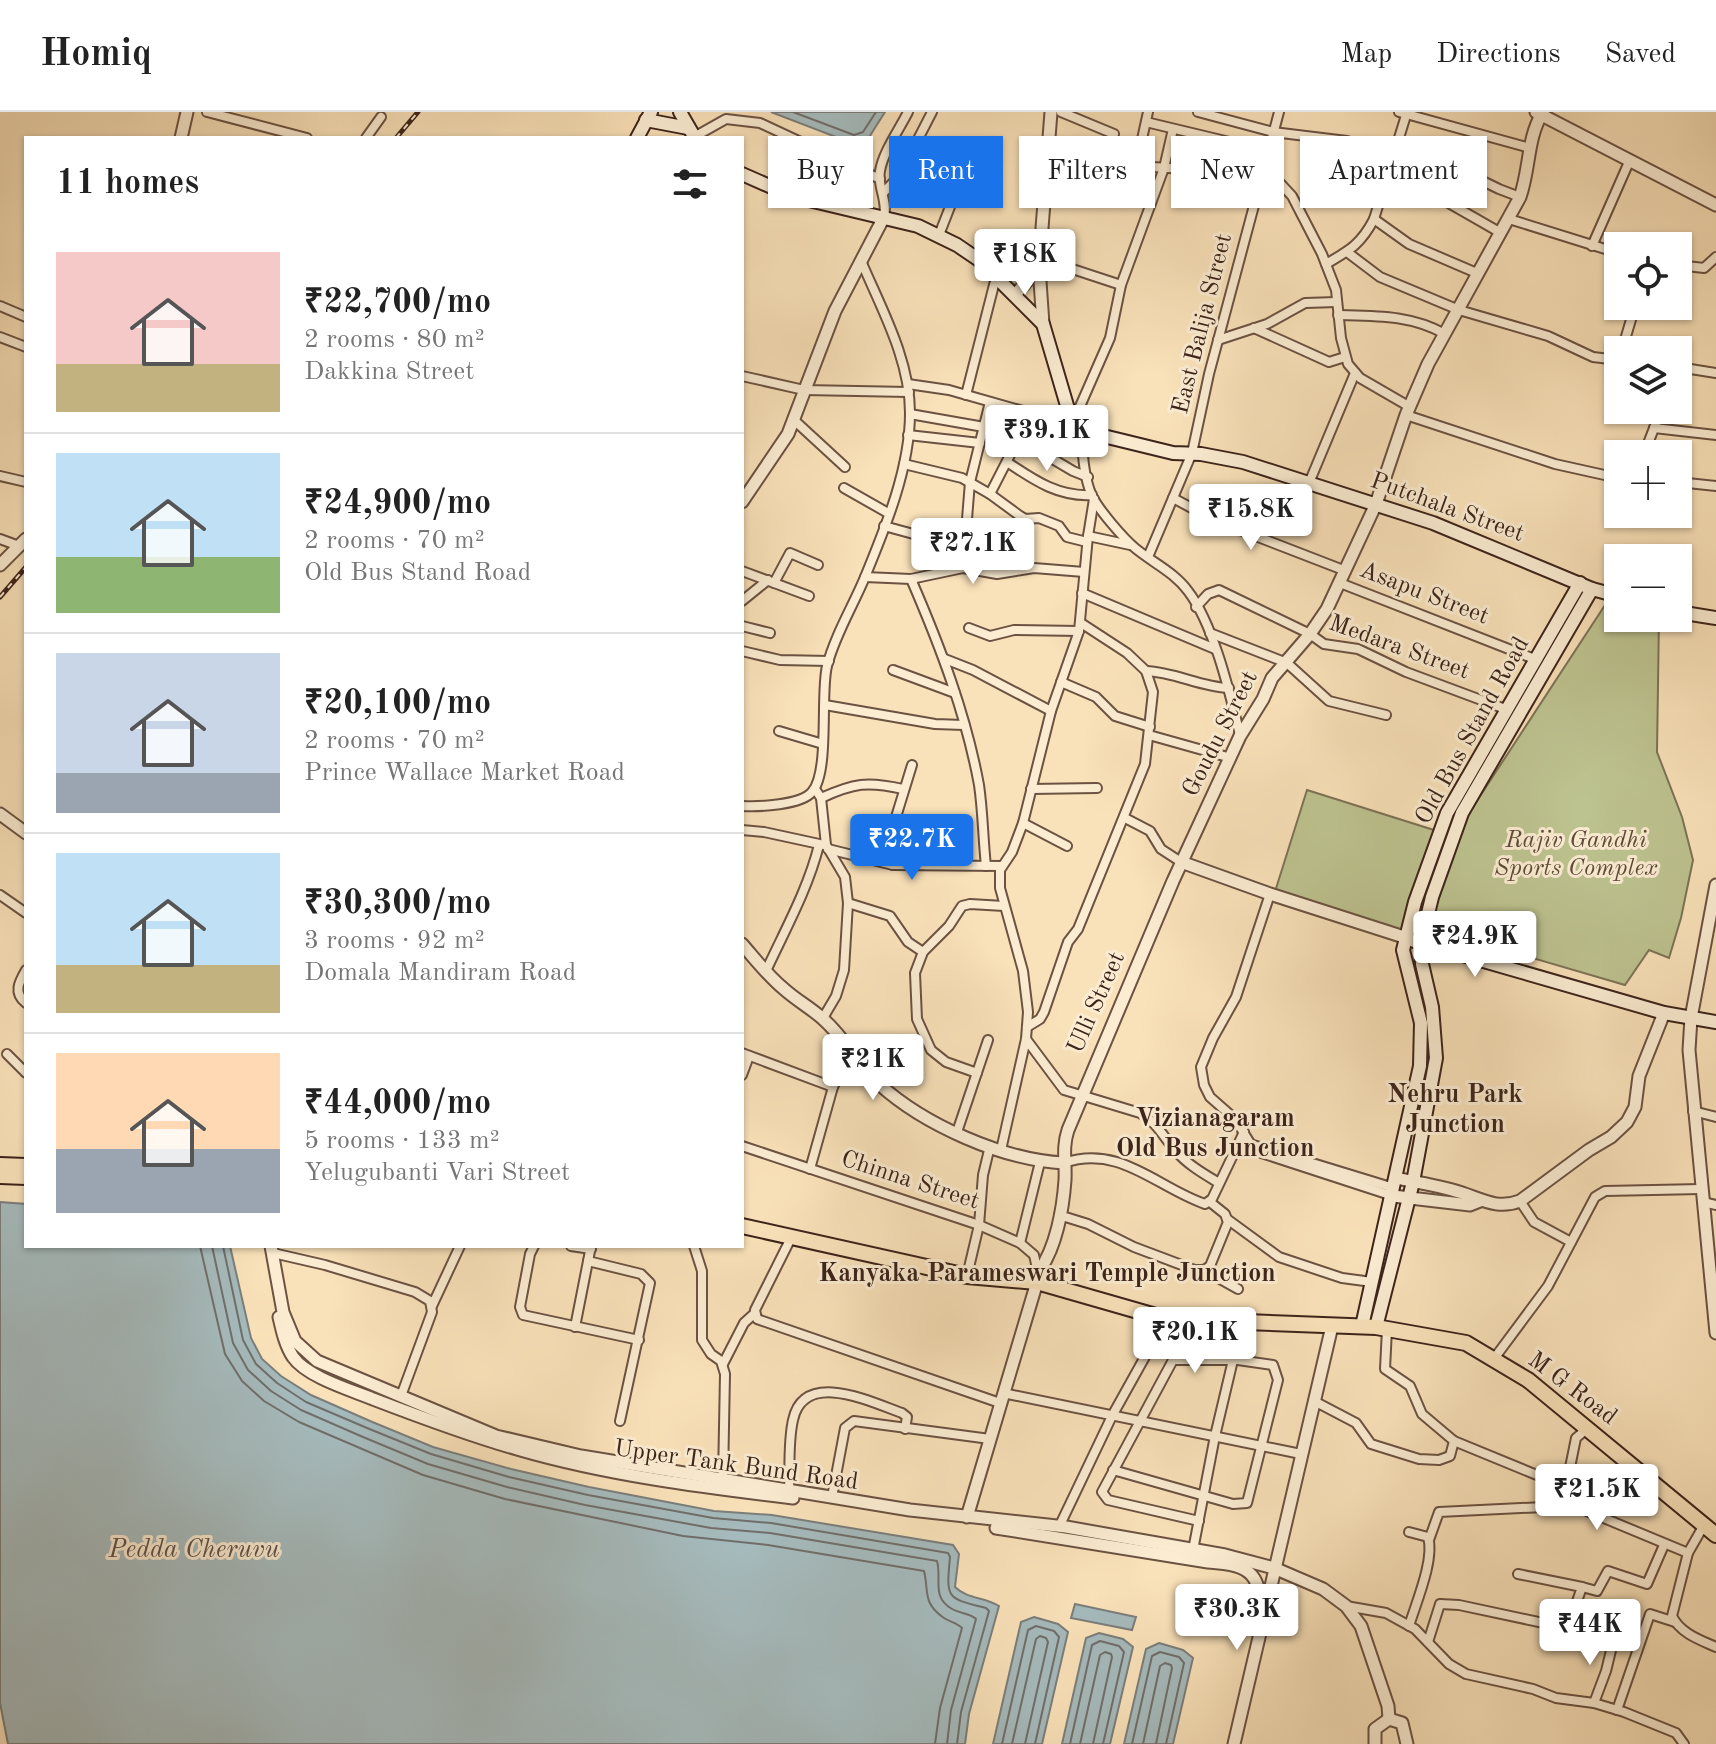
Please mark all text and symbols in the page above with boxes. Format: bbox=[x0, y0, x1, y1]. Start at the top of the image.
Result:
text: Homiq bbox=[40, 36, 152, 74]
text: Map bbox=[1340, 41, 1392, 69]
text: Directions bbox=[1436, 41, 1561, 69]
text: Saved bbox=[1605, 41, 1676, 69]
chip: Buy bbox=[768, 136, 873, 208]
chip: Rent bbox=[889, 136, 1003, 208]
chip: Filters bbox=[1019, 136, 1155, 208]
chip: New bbox=[1171, 136, 1284, 208]
chip: Apartment bbox=[1300, 136, 1487, 208]
icon: filters bbox=[668, 162, 712, 206]
text: 11 homes bbox=[56, 167, 199, 201]
pin: ₹18K bbox=[978, 229, 1072, 297]
street label: East Balija Street bbox=[1169, 231, 1237, 417]
map controls bbox=[1604, 232, 1692, 632]
button: locate bbox=[1604, 232, 1692, 320]
text: ₹18K bbox=[992, 242, 1058, 268]
icon: home bbox=[120, 284, 216, 380]
text: ₹22,700/mo bbox=[304, 286, 491, 320]
text: 2 rooms · 80 m² bbox=[304, 327, 485, 353]
button: layers bbox=[1604, 336, 1692, 424]
text: Dakkina Street bbox=[304, 359, 474, 385]
pin: ₹39.1K bbox=[982, 405, 1112, 473]
text: ₹39.1K bbox=[1003, 418, 1091, 444]
button: + bbox=[1604, 440, 1692, 528]
street label: Putchala Street bbox=[1367, 469, 1527, 547]
pin: ₹15.8K bbox=[1186, 484, 1316, 552]
icon: home bbox=[120, 485, 216, 581]
text: ₹24,900/mo bbox=[304, 487, 491, 521]
text: ₹15.8K bbox=[1207, 497, 1295, 523]
pin: ₹27.1K bbox=[908, 518, 1038, 586]
text: 2 rooms · 70 m² bbox=[304, 528, 485, 554]
text: ₹27.1K bbox=[929, 531, 1017, 557]
button: − bbox=[1604, 544, 1692, 632]
street label: Asapu Street bbox=[1356, 558, 1492, 630]
text: Old Bus Stand Road bbox=[304, 560, 531, 586]
street label: Medara Street bbox=[1326, 611, 1472, 685]
street label: Old Bus Stand Road bbox=[1412, 633, 1534, 829]
street label: Goudu Street bbox=[1179, 667, 1263, 801]
icon: home bbox=[120, 685, 216, 781]
text: ₹20,100/mo bbox=[304, 687, 491, 721]
text: 2 rooms · 70 m² bbox=[304, 728, 485, 754]
text: Prince Wallace Market Road bbox=[304, 760, 625, 786]
pin: ₹22.7K bbox=[847, 814, 977, 882]
text: ₹22.7K bbox=[868, 827, 956, 853]
park label: Rajiv Gandhi Sports Complex bbox=[1494, 829, 1658, 881]
icon: home bbox=[120, 885, 216, 981]
text: ₹30,300/mo bbox=[304, 887, 491, 921]
pin: ₹24.9K bbox=[1410, 911, 1540, 979]
text: ₹24.9K bbox=[1431, 924, 1519, 950]
text: 3 rooms · 92 m² bbox=[304, 928, 485, 954]
street label: Ulli Street bbox=[1064, 949, 1130, 1057]
text: Domala Mandiram Road bbox=[304, 960, 576, 986]
pin: ₹21K bbox=[826, 1034, 920, 1102]
text: ₹21K bbox=[840, 1047, 906, 1073]
district label: Nehru Park Junction bbox=[1387, 1082, 1523, 1138]
icon: home bbox=[120, 1085, 216, 1181]
text: ₹44,000/mo bbox=[304, 1087, 491, 1121]
district label: Vizianagaram Old Bus Junction bbox=[1116, 1106, 1314, 1162]
text: 5 rooms · 133 m² bbox=[304, 1128, 500, 1154]
street label: Chinna Street bbox=[838, 1147, 982, 1215]
text: Yelugubanti Vari Street bbox=[304, 1160, 570, 1186]
district label: Kanyaka Parameswari Temple Junction bbox=[818, 1261, 1276, 1287]
pin: ₹20.1K bbox=[1130, 1307, 1260, 1375]
text: ₹20.1K bbox=[1151, 1320, 1239, 1346]
street label: M G Road bbox=[1523, 1348, 1621, 1430]
street label: Upper Tank Bund Road bbox=[612, 1437, 860, 1495]
pin: ₹21.5K bbox=[1532, 1464, 1662, 1532]
text: ₹21.5K bbox=[1553, 1477, 1641, 1503]
water label: Pedda Cheruvu bbox=[107, 1537, 280, 1563]
pin: ₹30.3K bbox=[1172, 1584, 1302, 1652]
text: ₹30.3K bbox=[1193, 1597, 1281, 1623]
pin: ₹44K bbox=[1543, 1599, 1637, 1667]
text: ₹44K bbox=[1557, 1612, 1623, 1638]

